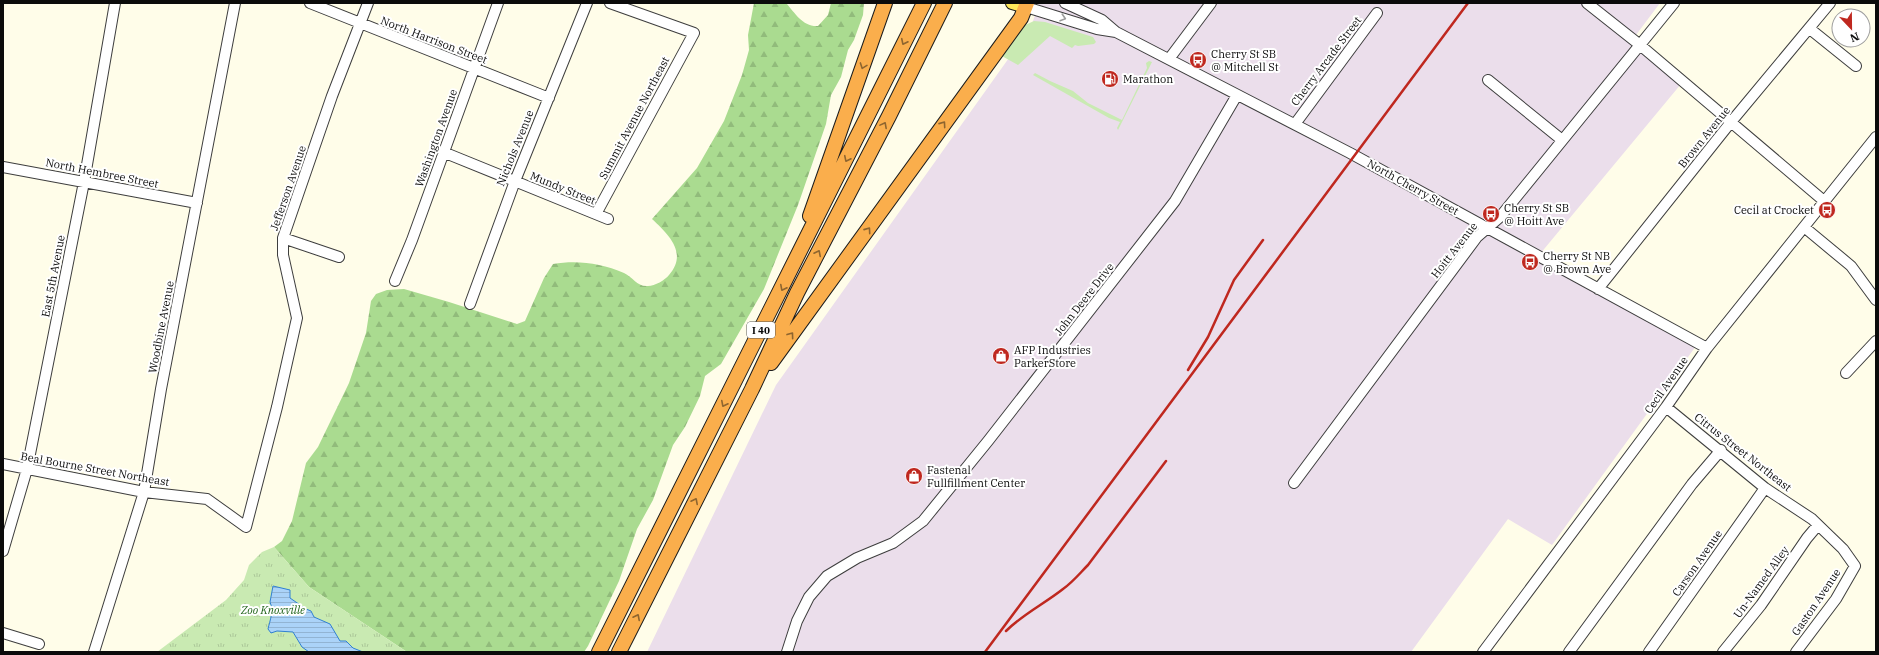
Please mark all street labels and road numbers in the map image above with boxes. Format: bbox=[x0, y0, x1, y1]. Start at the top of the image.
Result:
street label: North Harrison Street bbox=[379, 13, 489, 67]
street label: Cherry Arcade Street bbox=[1288, 13, 1364, 109]
street label: Summit Avenue Northeast bbox=[596, 54, 672, 182]
street label: Washington Avenue bbox=[412, 87, 460, 189]
street label: Brown Avenue bbox=[1675, 103, 1733, 171]
street label: Nichols Avenue bbox=[493, 108, 537, 188]
street label: Jefferson Avenue bbox=[267, 144, 309, 232]
street label: North Hembree Street bbox=[44, 155, 160, 191]
street label: North Cherry Street bbox=[1365, 156, 1461, 218]
street label: Mundy Street bbox=[528, 169, 598, 208]
street label: Hoitt Avenue bbox=[1428, 219, 1480, 281]
street label: East 5th Avenue bbox=[38, 234, 68, 318]
street label: John Deere Drive bbox=[1051, 260, 1117, 338]
street label: Woodbine Avenue bbox=[145, 280, 177, 374]
road number: I 40 bbox=[747, 322, 775, 338]
street label: Cecil Avenue bbox=[1641, 354, 1691, 416]
street label: Citrus Street Northeast bbox=[1692, 410, 1794, 494]
street label: Beal Bourne Street Northeast bbox=[19, 449, 171, 489]
street label: Carson Avenue bbox=[1669, 527, 1725, 599]
street label: Un-Named Alley bbox=[1730, 543, 1792, 621]
street label: Gaston Avenue bbox=[1788, 566, 1844, 638]

